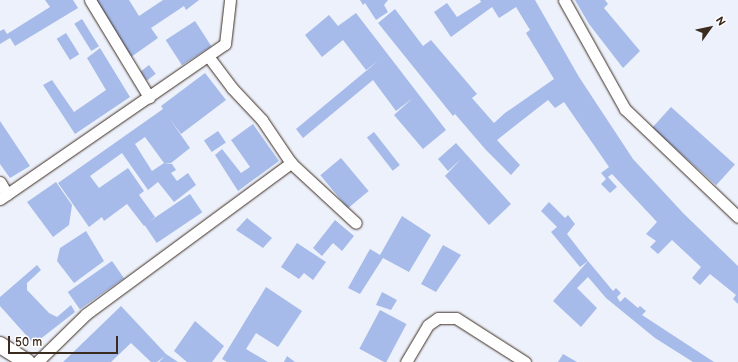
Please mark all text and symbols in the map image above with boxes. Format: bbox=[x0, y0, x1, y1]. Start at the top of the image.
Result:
north arrow bbox=[690, 8, 730, 48]
text: N bbox=[713, 14, 728, 28]
scale bar bbox=[10, 328, 120, 354]
text: 50 m bbox=[15, 335, 42, 350]

